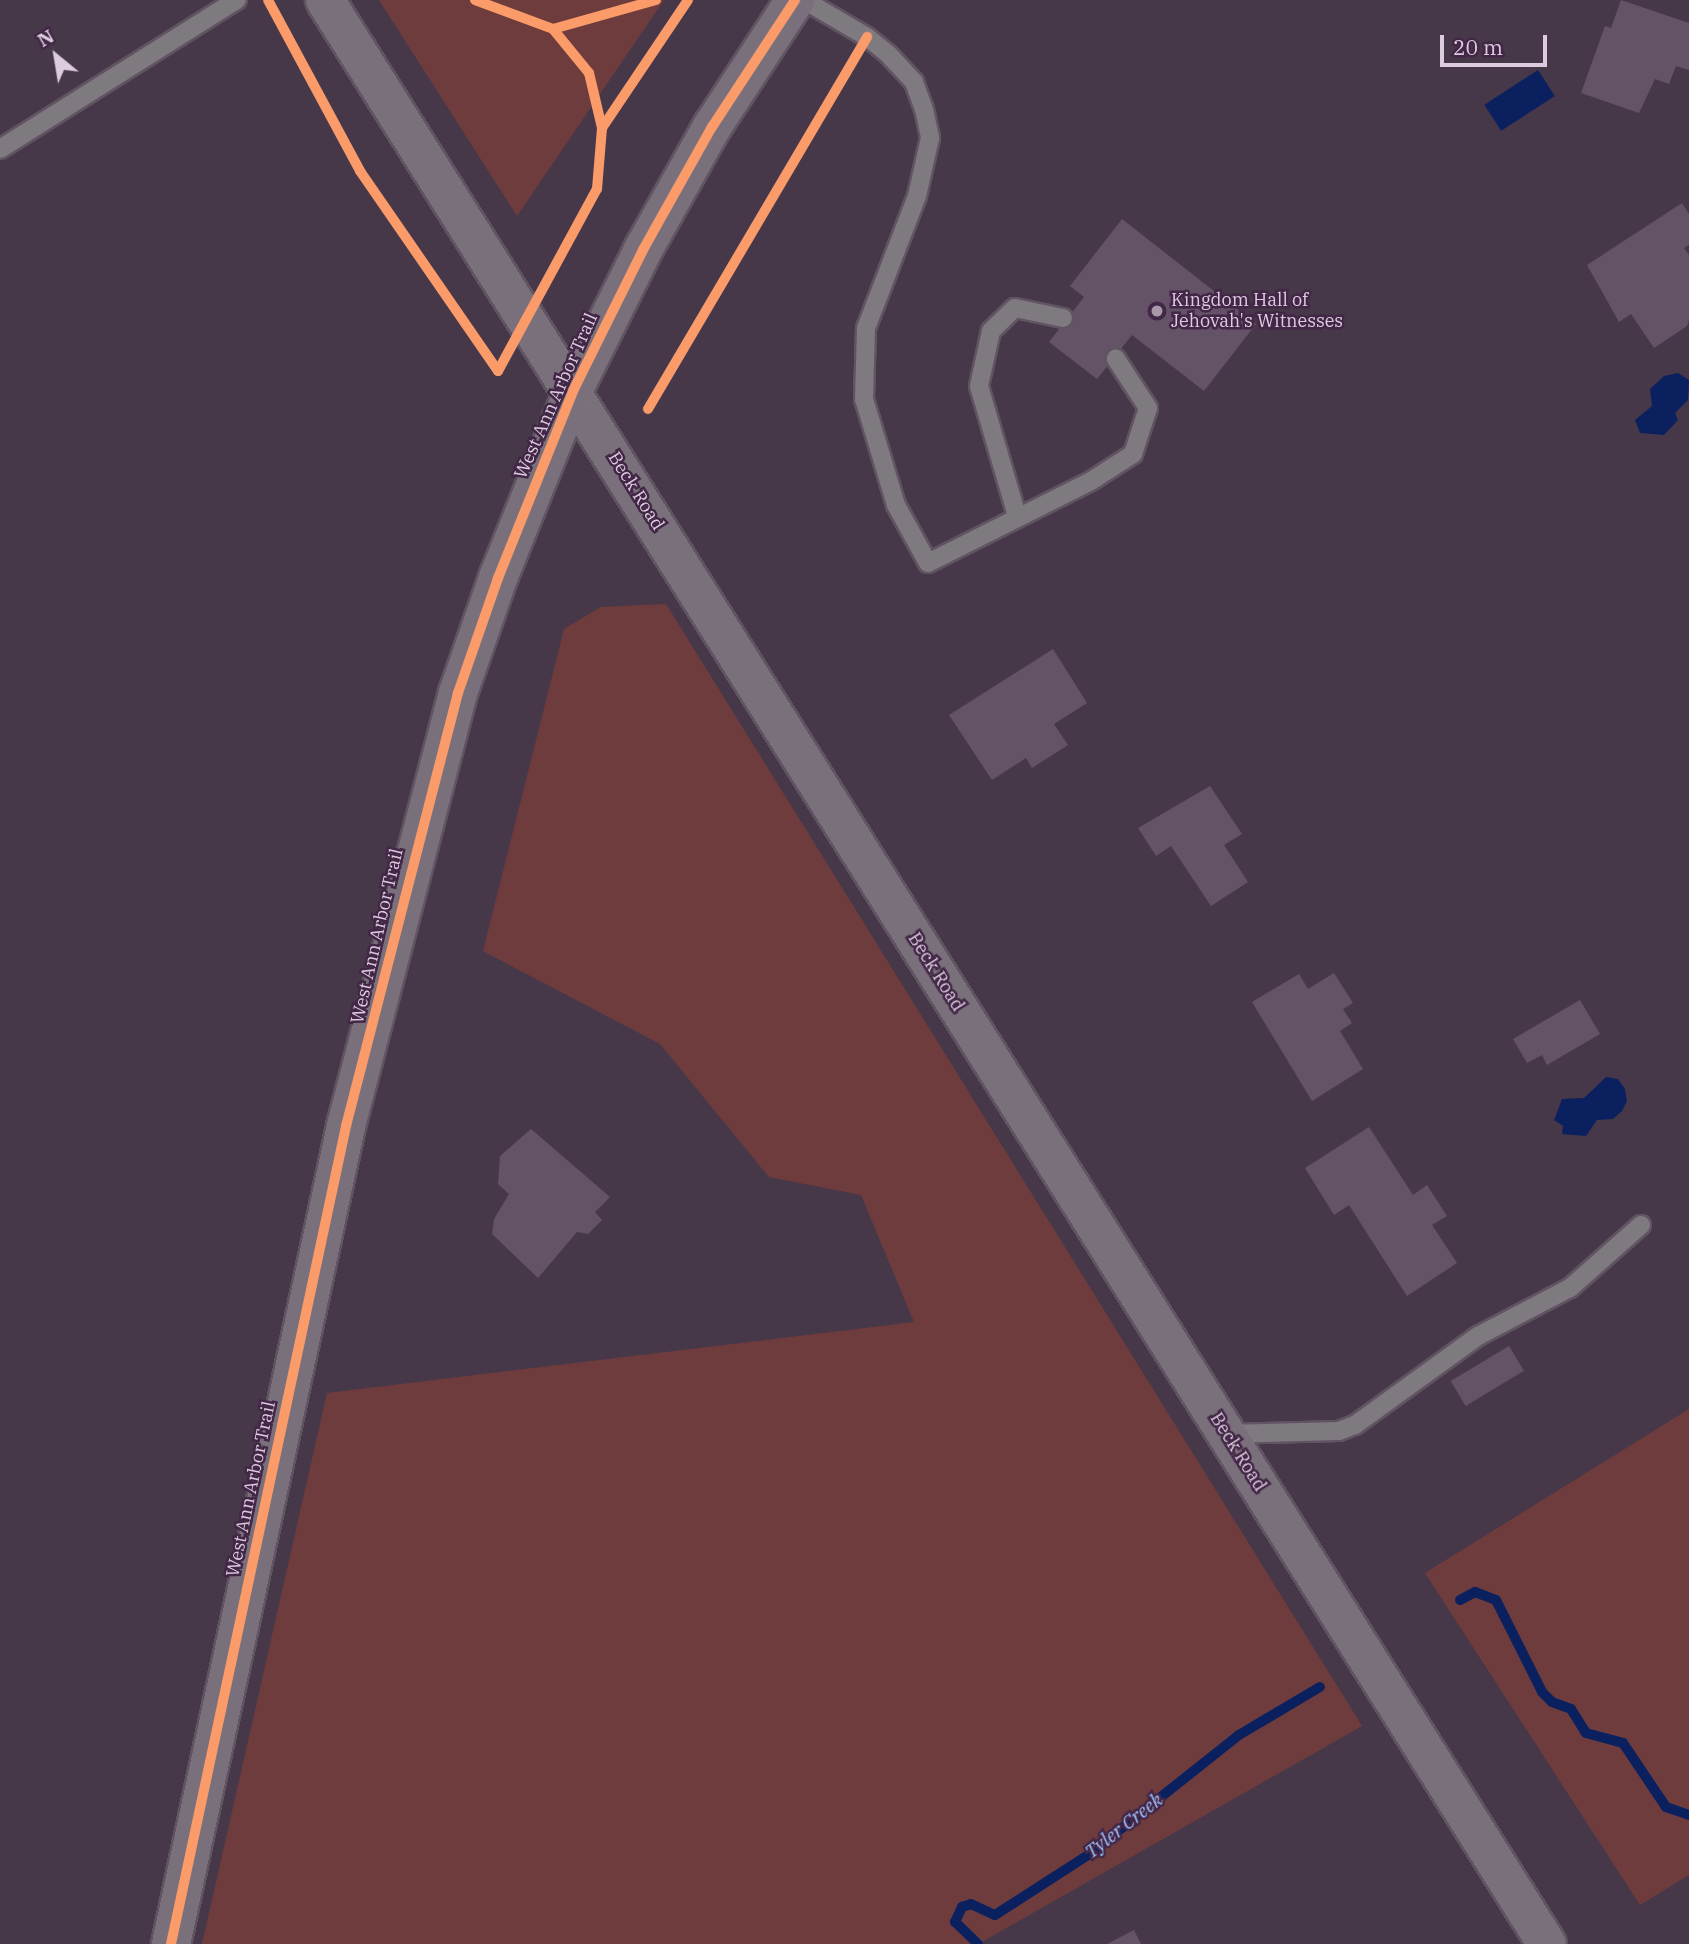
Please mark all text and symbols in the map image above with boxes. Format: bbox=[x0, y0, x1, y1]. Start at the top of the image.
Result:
north arrow bbox=[21, 21, 91, 91]
scale bar bbox=[1444, 21, 1551, 65]
text: N bbox=[33, 24, 58, 52]
text: 20 m bbox=[1453, 33, 1503, 61]
place label: Kingdom Hall of Jehovah's Witnesses bbox=[1171, 290, 1343, 332]
marker: Kingdom Hall of Jehovah's Witnesses bbox=[1149, 303, 1165, 319]
street label: West Ann Arbor Trail bbox=[510, 310, 602, 482]
street label: Beck Road bbox=[603, 448, 669, 534]
street label: West Ann Arbor Trail bbox=[346, 846, 408, 1026]
street label: Beck Road bbox=[903, 929, 969, 1015]
street label: West Ann Arbor Trail bbox=[222, 1399, 280, 1579]
street label: Beck Road bbox=[1205, 1409, 1271, 1495]
water label: Tyler Creek bbox=[1081, 1789, 1167, 1863]

